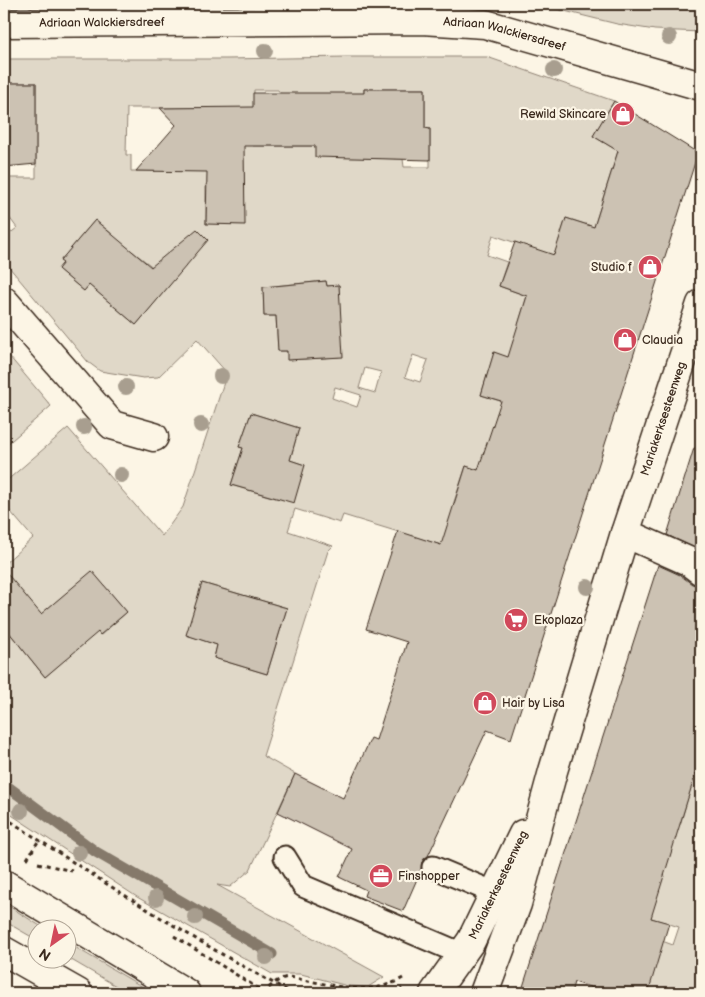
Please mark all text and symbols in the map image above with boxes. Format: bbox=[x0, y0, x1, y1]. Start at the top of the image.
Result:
street label: Adriaan Walckiersdreef bbox=[443, 14, 568, 55]
street label: Adriaan Walckiersdreef bbox=[39, 15, 165, 31]
shop icon: Rewild Skincare bbox=[610, 101, 636, 127]
place label: Rewild Skincare bbox=[520, 107, 606, 122]
shop icon: Studio f bbox=[637, 254, 663, 280]
place label: Studio f bbox=[591, 260, 632, 275]
shop icon: Claudia bbox=[612, 327, 638, 353]
place label: Claudia bbox=[642, 333, 683, 348]
street label: Mariakerksesteenweg bbox=[638, 360, 689, 478]
supermarket icon: Ekoplaza bbox=[503, 607, 529, 633]
place label: Ekoplaza bbox=[534, 613, 583, 628]
shop icon: Hair by Lisa bbox=[472, 690, 498, 716]
place label: Hair by Lisa bbox=[502, 696, 565, 711]
street label: Mariakerksesteenweg bbox=[466, 828, 531, 942]
office icon: Finshopper bbox=[368, 863, 394, 889]
place label: Finshopper bbox=[398, 869, 460, 884]
north arrow bbox=[28, 920, 78, 970]
text: N bbox=[36, 944, 54, 964]

